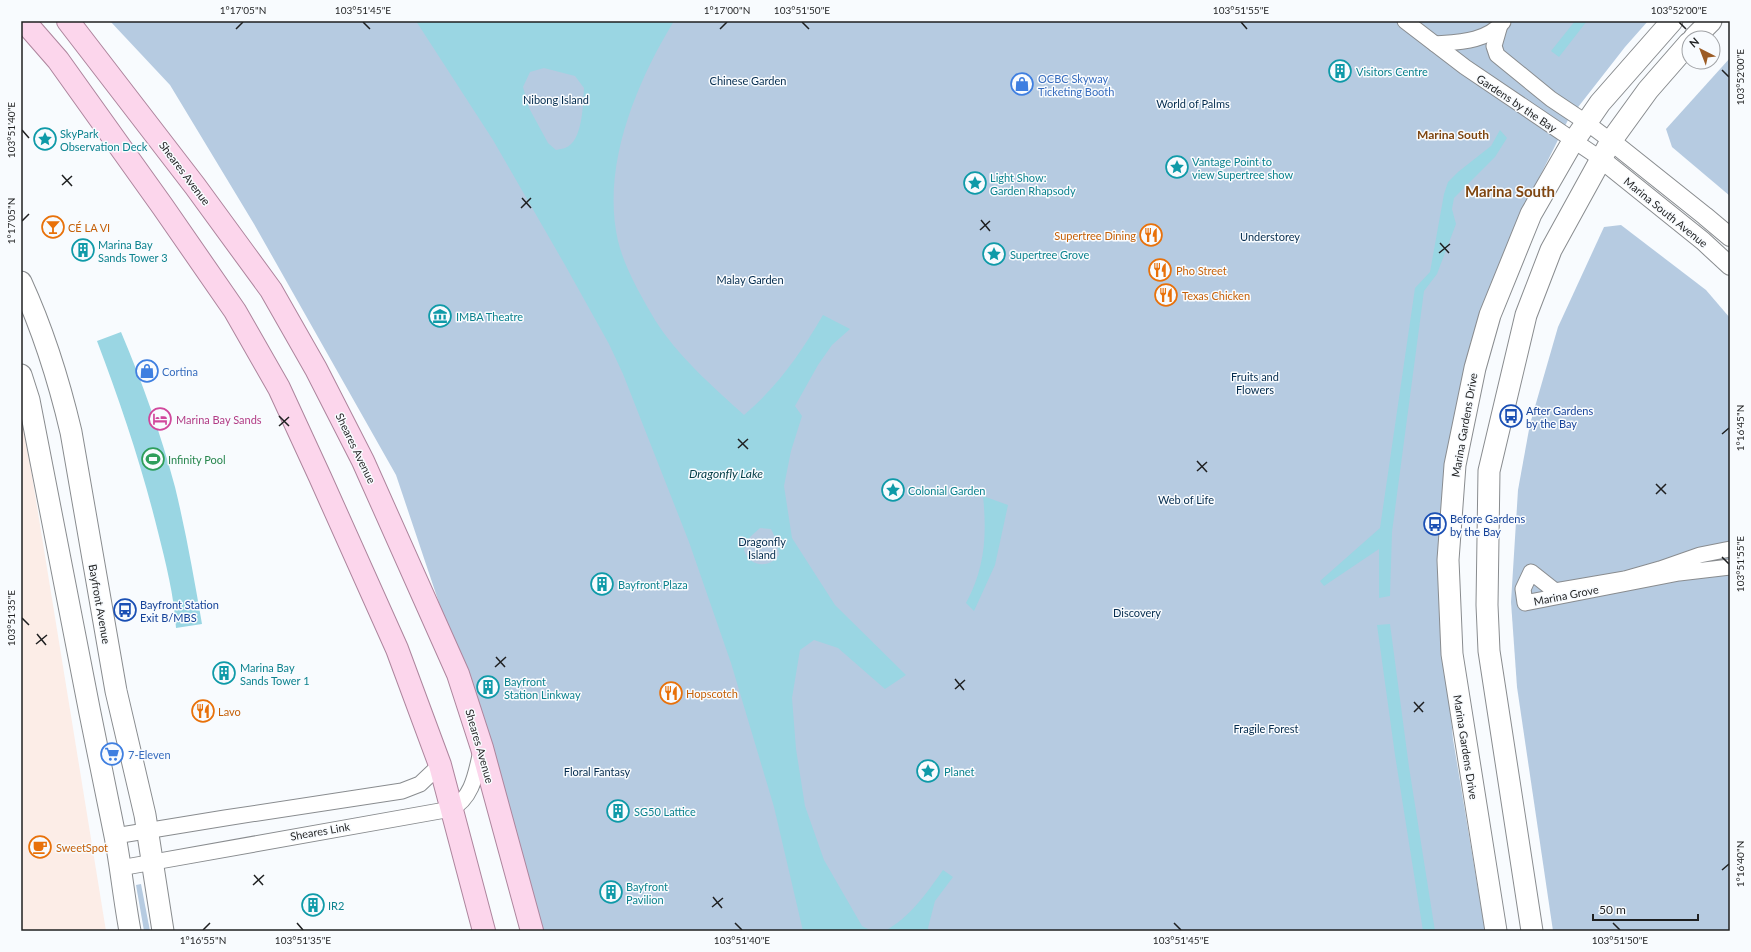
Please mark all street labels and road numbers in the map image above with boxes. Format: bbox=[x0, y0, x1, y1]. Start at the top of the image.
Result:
street label: Gardens by the Bay bbox=[1474, 71, 1560, 135]
street label: Sheares Avenue bbox=[157, 139, 213, 208]
street label: Marina South Avenue bbox=[1622, 174, 1711, 250]
street label: Marina Gardens Drive bbox=[1448, 372, 1480, 478]
street label: Sheares Avenue bbox=[333, 411, 379, 485]
street label: Bayfront Avenue bbox=[87, 563, 113, 645]
street label: Marina Grove bbox=[1532, 582, 1600, 608]
street label: Marina Gardens Drive bbox=[1451, 694, 1481, 800]
street label: Sheares Avenue bbox=[463, 707, 497, 785]
street label: Sheares Link bbox=[289, 819, 351, 843]

